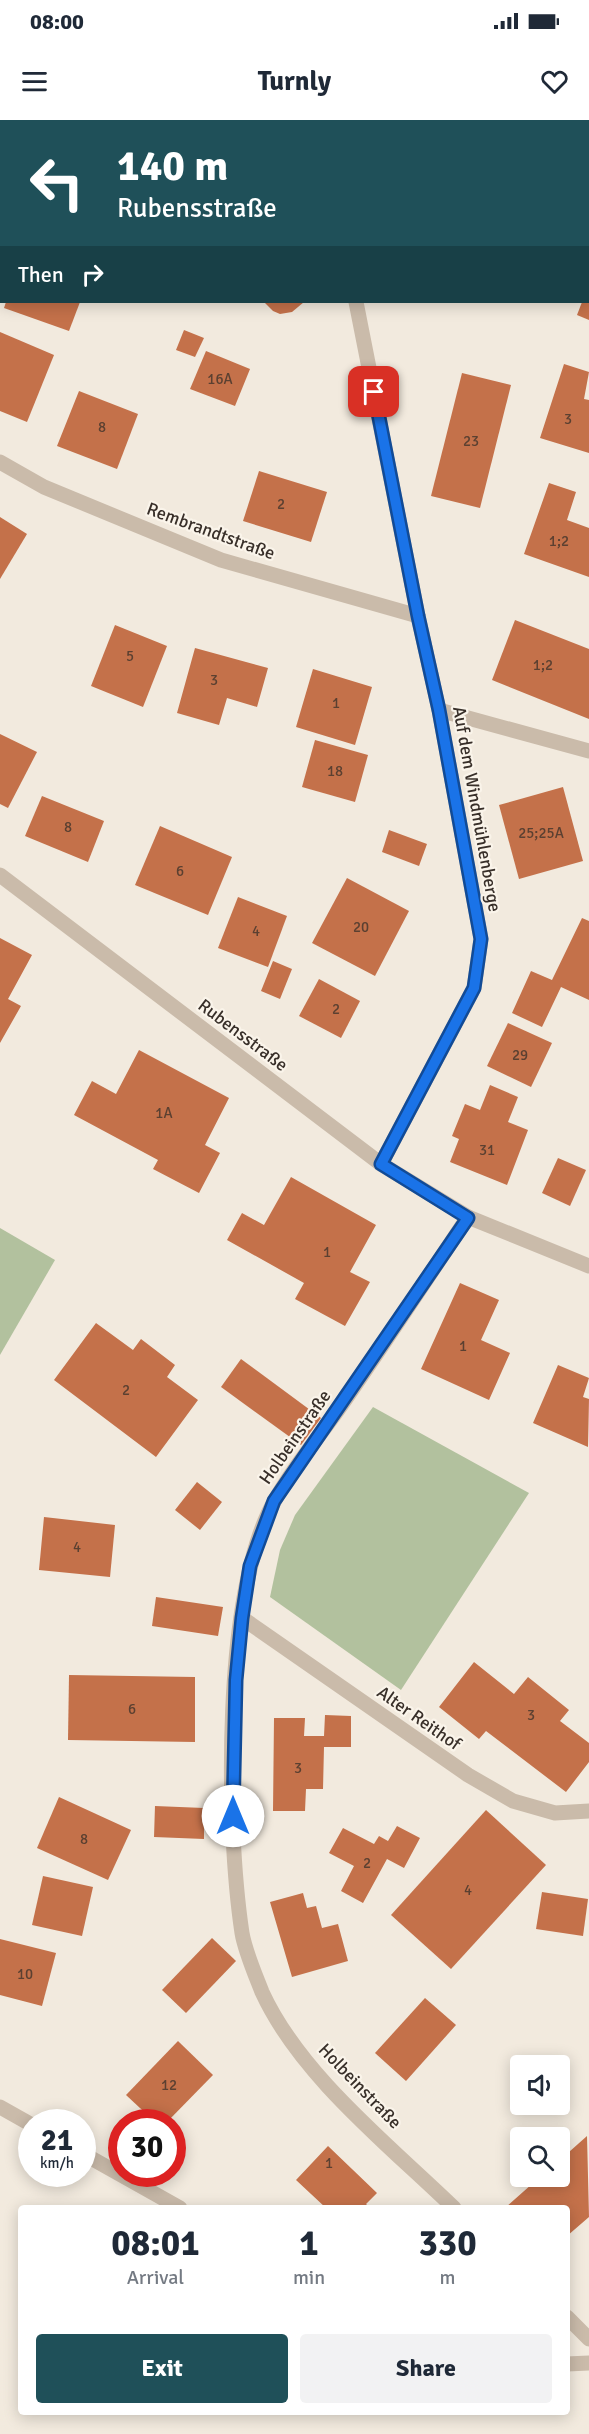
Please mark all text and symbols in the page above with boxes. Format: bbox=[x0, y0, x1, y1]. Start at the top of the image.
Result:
text: 08:00 bbox=[30, 8, 84, 35]
icon: menu bbox=[18, 65, 51, 98]
text: Turnly bbox=[258, 65, 331, 98]
icon: heart bbox=[538, 65, 571, 98]
text: 140 m bbox=[117, 141, 228, 192]
icon: left bbox=[18, 144, 96, 222]
text: Rubensstraße bbox=[117, 192, 277, 225]
icon: right bbox=[76, 258, 109, 291]
text: Then bbox=[18, 261, 64, 288]
pin bbox=[348, 366, 399, 417]
house number: 16A bbox=[207, 370, 233, 388]
icon: arrive bbox=[357, 375, 390, 408]
house number: 3 bbox=[564, 410, 572, 428]
house number: 8 bbox=[98, 418, 106, 436]
house number: 23 bbox=[463, 432, 479, 450]
house number: 2 bbox=[277, 495, 285, 513]
street label: Rembrandtstraße bbox=[144, 498, 278, 564]
house number: 1;2 bbox=[549, 532, 569, 550]
house number: 5 bbox=[126, 647, 134, 665]
house number: 1;2 bbox=[533, 656, 553, 674]
house number: 3 bbox=[210, 671, 218, 689]
house number: 1 bbox=[332, 694, 340, 712]
street label: Auf dem Windmühlenberge bbox=[448, 704, 506, 914]
house number: 18 bbox=[327, 762, 343, 780]
house number: 8 bbox=[64, 818, 72, 836]
house number: 25;25A bbox=[518, 824, 564, 842]
house number: 6 bbox=[176, 862, 184, 880]
house number: 20 bbox=[353, 918, 369, 936]
house number: 4 bbox=[252, 922, 260, 940]
street label: Rubensstraße bbox=[194, 994, 292, 1076]
house number: 2 bbox=[332, 1000, 340, 1018]
house number: 29 bbox=[512, 1046, 528, 1064]
house number: 1A bbox=[155, 1104, 173, 1122]
house number: 31 bbox=[479, 1141, 495, 1159]
house number: 1 bbox=[323, 1243, 331, 1261]
house number: 1 bbox=[459, 1337, 467, 1355]
house number: 2 bbox=[122, 1381, 130, 1399]
street label: Holbeinstraße bbox=[254, 1386, 336, 1488]
house number: 4 bbox=[73, 1538, 81, 1556]
street label: Alter Reithof bbox=[373, 1681, 466, 1755]
house number: 6 bbox=[128, 1700, 136, 1718]
house number: 3 bbox=[527, 1706, 535, 1724]
house number: 3 bbox=[294, 1759, 302, 1777]
position arrow bbox=[201, 1784, 265, 1848]
house number: 8 bbox=[80, 1830, 88, 1848]
house number: 2 bbox=[363, 1854, 371, 1872]
house number: 4 bbox=[464, 1881, 472, 1899]
house number: 10 bbox=[17, 1965, 33, 1983]
street label: Holbeinstraße bbox=[314, 2039, 406, 2133]
map controls bbox=[510, 2055, 570, 2187]
button: sound bbox=[510, 2055, 570, 2115]
house number: 12 bbox=[161, 2076, 177, 2094]
speed limit sign: 30 bbox=[108, 2109, 186, 2187]
text: 21 bbox=[41, 2122, 73, 2159]
button: search bbox=[510, 2127, 570, 2187]
text: km/h bbox=[40, 2154, 74, 2172]
house number: 1 bbox=[325, 2154, 333, 2172]
text: 08:01 bbox=[111, 2221, 200, 2266]
text: 1 bbox=[299, 2221, 319, 2266]
text: 330 bbox=[418, 2221, 477, 2266]
text: Arrival bbox=[127, 2265, 184, 2290]
text: min bbox=[293, 2265, 325, 2290]
text: m bbox=[440, 2265, 456, 2290]
button: Exit bbox=[36, 2334, 288, 2403]
button: Share bbox=[300, 2334, 552, 2403]

